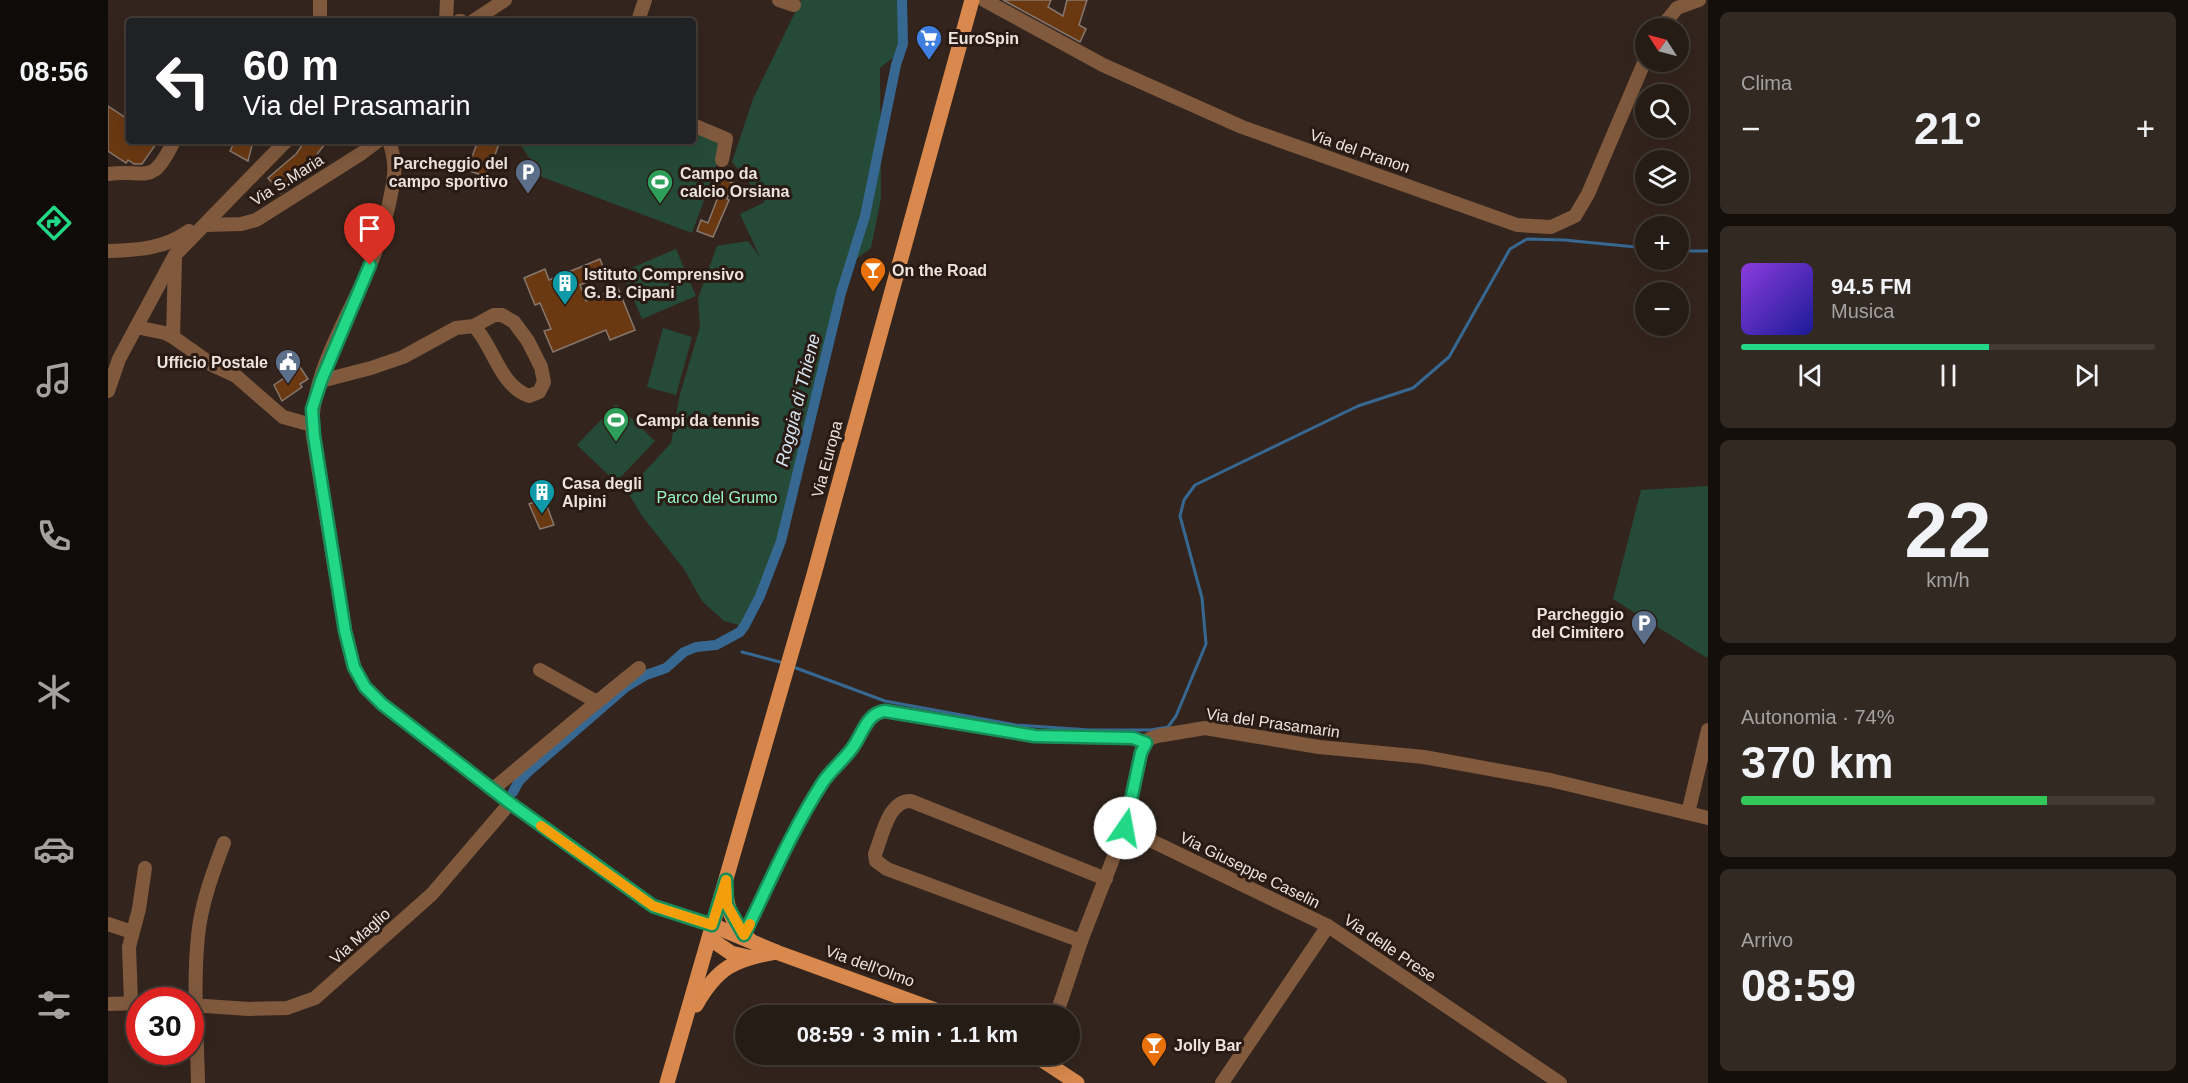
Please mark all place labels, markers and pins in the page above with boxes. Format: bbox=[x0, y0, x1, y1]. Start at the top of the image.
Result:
supermarket icon: EuroSpin bbox=[914, 23, 944, 61]
place label: EuroSpin bbox=[948, 30, 1019, 47]
place label: Parcheggio del campo sportivo bbox=[389, 155, 508, 190]
parking icon: Parcheggio del campo sportivo bbox=[513, 157, 543, 195]
place label: Campo da calcio Orsiana bbox=[680, 165, 789, 200]
sports icon: Campo da calcio Orsiana bbox=[645, 167, 675, 205]
pin bbox=[344, 203, 395, 265]
bar icon: On the Road bbox=[858, 255, 888, 293]
place label: On the Road bbox=[892, 262, 987, 279]
place label: Istituto Comprensivo G. B. Cipani bbox=[584, 266, 744, 301]
building icon: Istituto Comprensivo G. B. Cipani bbox=[550, 268, 580, 306]
public building icon: Ufficio Postale bbox=[273, 347, 303, 385]
place label: Ufficio Postale bbox=[157, 354, 268, 371]
sports icon: Campi da tennis bbox=[601, 405, 631, 443]
place label: Campi da tennis bbox=[636, 412, 760, 429]
place label: Casa degli Alpini bbox=[562, 475, 642, 510]
building icon: Casa degli Alpini bbox=[527, 477, 557, 515]
place label: Parcheggio del Cimitero bbox=[1532, 606, 1624, 641]
parking icon: Parcheggio del Cimitero bbox=[1629, 608, 1659, 646]
bar icon: Jolly Bar bbox=[1139, 1030, 1169, 1068]
place label: Jolly Bar bbox=[1174, 1037, 1242, 1054]

